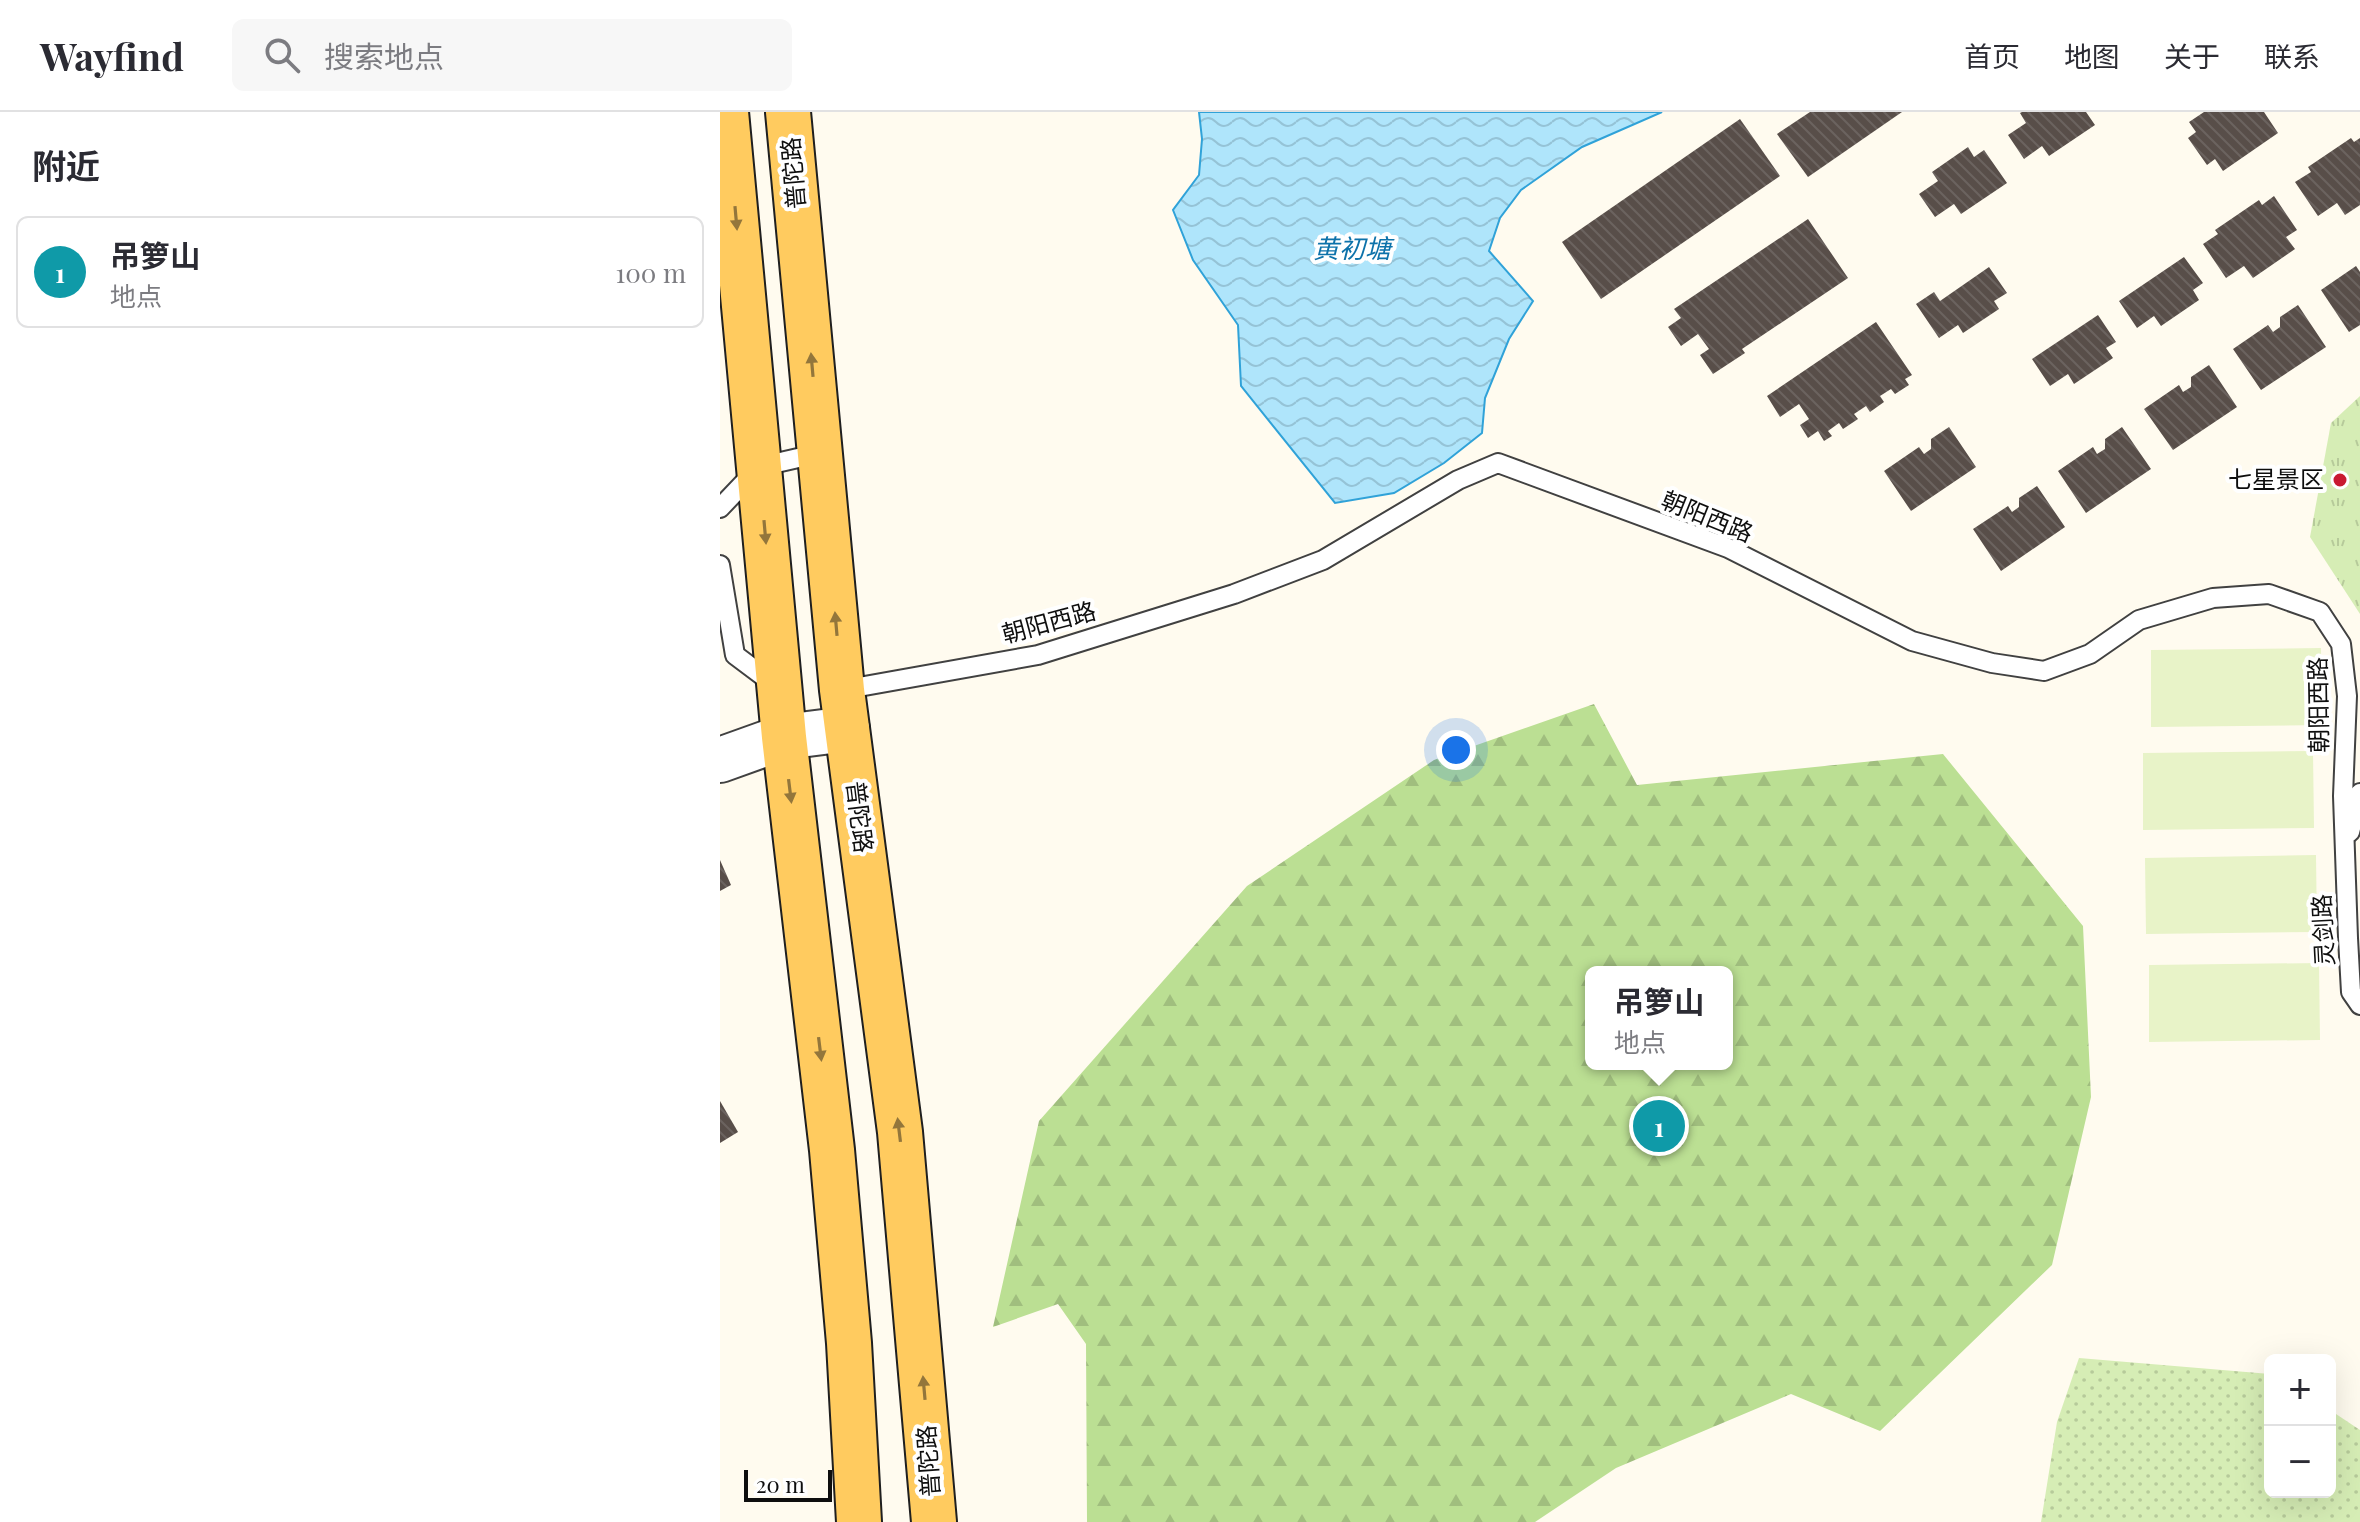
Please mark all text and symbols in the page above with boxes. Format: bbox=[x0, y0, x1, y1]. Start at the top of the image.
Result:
search box bbox=[232, 19, 792, 91]
text: Wayfind bbox=[40, 30, 184, 81]
icon: search bbox=[260, 33, 304, 77]
text: 搜索地点 bbox=[324, 36, 444, 76]
text: 首页 bbox=[1964, 37, 2020, 74]
text: 地图 bbox=[2064, 37, 2120, 74]
text: 关于 bbox=[2164, 37, 2220, 74]
text: 联系 bbox=[2264, 37, 2320, 74]
street label: 普陀路 bbox=[773, 136, 811, 210]
text: 附近 bbox=[32, 142, 100, 188]
one-way arrow bbox=[729, 205, 742, 230]
water label: 黄初塘 bbox=[1313, 230, 1395, 265]
text: 吊箩山 bbox=[110, 235, 200, 275]
text: 1 bbox=[55, 255, 65, 290]
text: 100 m bbox=[616, 255, 686, 290]
text: 地点 bbox=[110, 278, 162, 313]
one-way arrow bbox=[805, 352, 818, 377]
place label: 七星景区 bbox=[2228, 462, 2324, 494]
marker: 七星景区 bbox=[2331, 471, 2349, 489]
street label: 朝阳西路 bbox=[1657, 482, 1758, 548]
one-way arrow bbox=[759, 520, 772, 545]
street label: 朝阳西路 bbox=[998, 593, 1099, 649]
one-way arrow bbox=[829, 611, 842, 636]
street label: 朝阳西路 bbox=[2300, 657, 2334, 753]
your location bbox=[1436, 730, 1476, 770]
one-way arrow bbox=[784, 779, 797, 804]
street label: 普陀路 bbox=[841, 779, 881, 854]
street label: 灵剑路 bbox=[2304, 893, 2340, 967]
popup bbox=[1585, 966, 1733, 1070]
text: 吊箩山 bbox=[1614, 981, 1704, 1021]
text: 地点 bbox=[1614, 1024, 1666, 1059]
one-way arrow bbox=[814, 1037, 827, 1062]
pin: 1 bbox=[1633, 1096, 1685, 1156]
one-way arrow bbox=[893, 1117, 906, 1142]
map controls bbox=[2264, 1354, 2336, 1498]
button: + bbox=[2264, 1354, 2336, 1426]
one-way arrow bbox=[917, 1375, 930, 1400]
street label: 普陀路 bbox=[909, 1424, 945, 1498]
button: − bbox=[2264, 1426, 2336, 1498]
scale bar bbox=[744, 1466, 832, 1502]
text: 20 m bbox=[756, 1469, 805, 1499]

